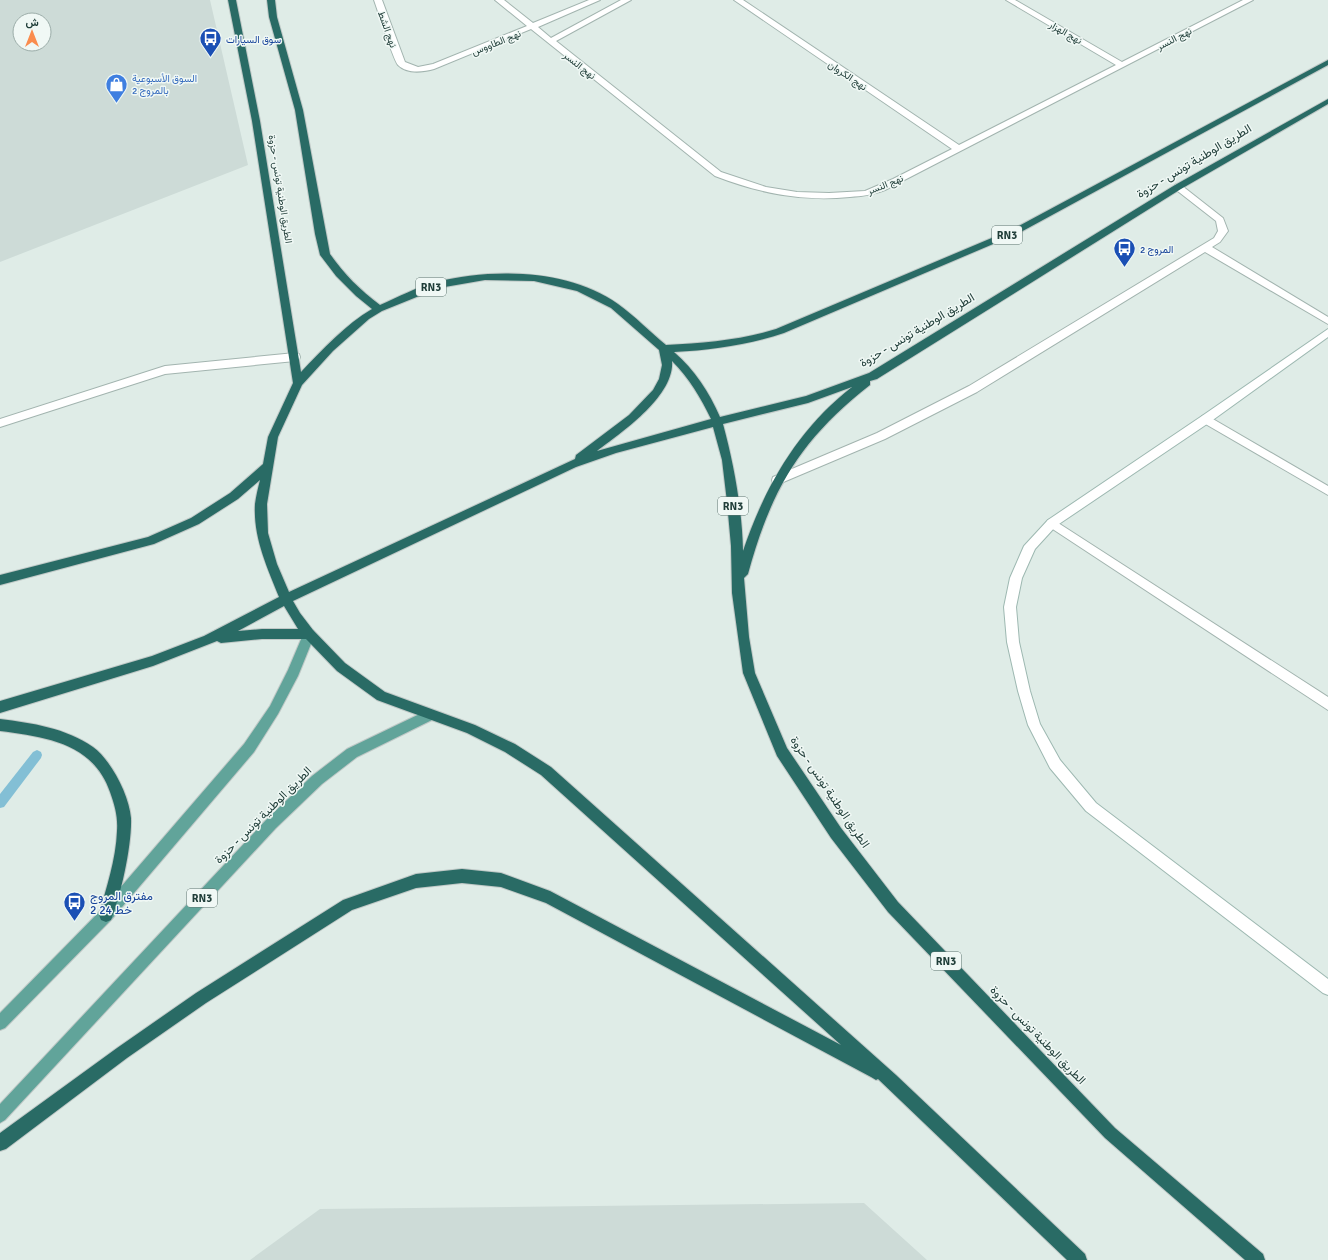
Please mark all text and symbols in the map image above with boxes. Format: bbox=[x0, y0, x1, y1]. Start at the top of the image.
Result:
street label: نهج الشط bbox=[375, 9, 399, 49]
north arrow bbox=[12, 12, 52, 52]
text: ش bbox=[25, 16, 39, 29]
street label: نهج الهزار bbox=[1046, 18, 1084, 47]
street label: نهج النسر bbox=[1154, 25, 1194, 53]
bus stop icon: سوق السيارات bbox=[197, 26, 223, 59]
street label: نهج الطاووس bbox=[470, 28, 523, 58]
place label: سوق السيارات bbox=[226, 34, 281, 46]
street label: نهج النسر bbox=[560, 49, 598, 82]
street label: نهج الكروان bbox=[826, 58, 869, 93]
shop icon: السوق الأسبوعية بالمروج 2 bbox=[104, 71, 130, 104]
place label: السوق الأسبوعية بالمروج 2 bbox=[132, 73, 197, 97]
street label: الطريق الوطنية تونس - حزوة bbox=[1134, 121, 1254, 202]
street label: الطريق الوطنية تونس - حزوة bbox=[266, 134, 295, 244]
street label: نهج النسر bbox=[865, 172, 905, 198]
road number: RN3 bbox=[992, 226, 1022, 244]
bus stop icon: المروج 2 bbox=[1112, 236, 1138, 269]
place label: المروج 2 bbox=[1140, 244, 1173, 256]
road number: RN3 bbox=[416, 278, 446, 296]
street label: الطريق الوطنية تونس - حزوة bbox=[857, 290, 977, 371]
road number: RN3 bbox=[718, 497, 748, 515]
street label: الطريق الوطنية تونس - حزوة bbox=[787, 734, 873, 851]
street label: الطريق الوطنية تونس - حزوة bbox=[212, 764, 315, 867]
place label: مفترق المروج 2 خط 24 bbox=[90, 889, 153, 918]
road number: RN3 bbox=[187, 889, 217, 907]
bus stop icon: مفترق المروج 2 خط 24 bbox=[62, 890, 88, 923]
road number: RN3 bbox=[931, 952, 961, 970]
street label: الطريق الوطنية تونس - حزوة bbox=[987, 983, 1089, 1088]

